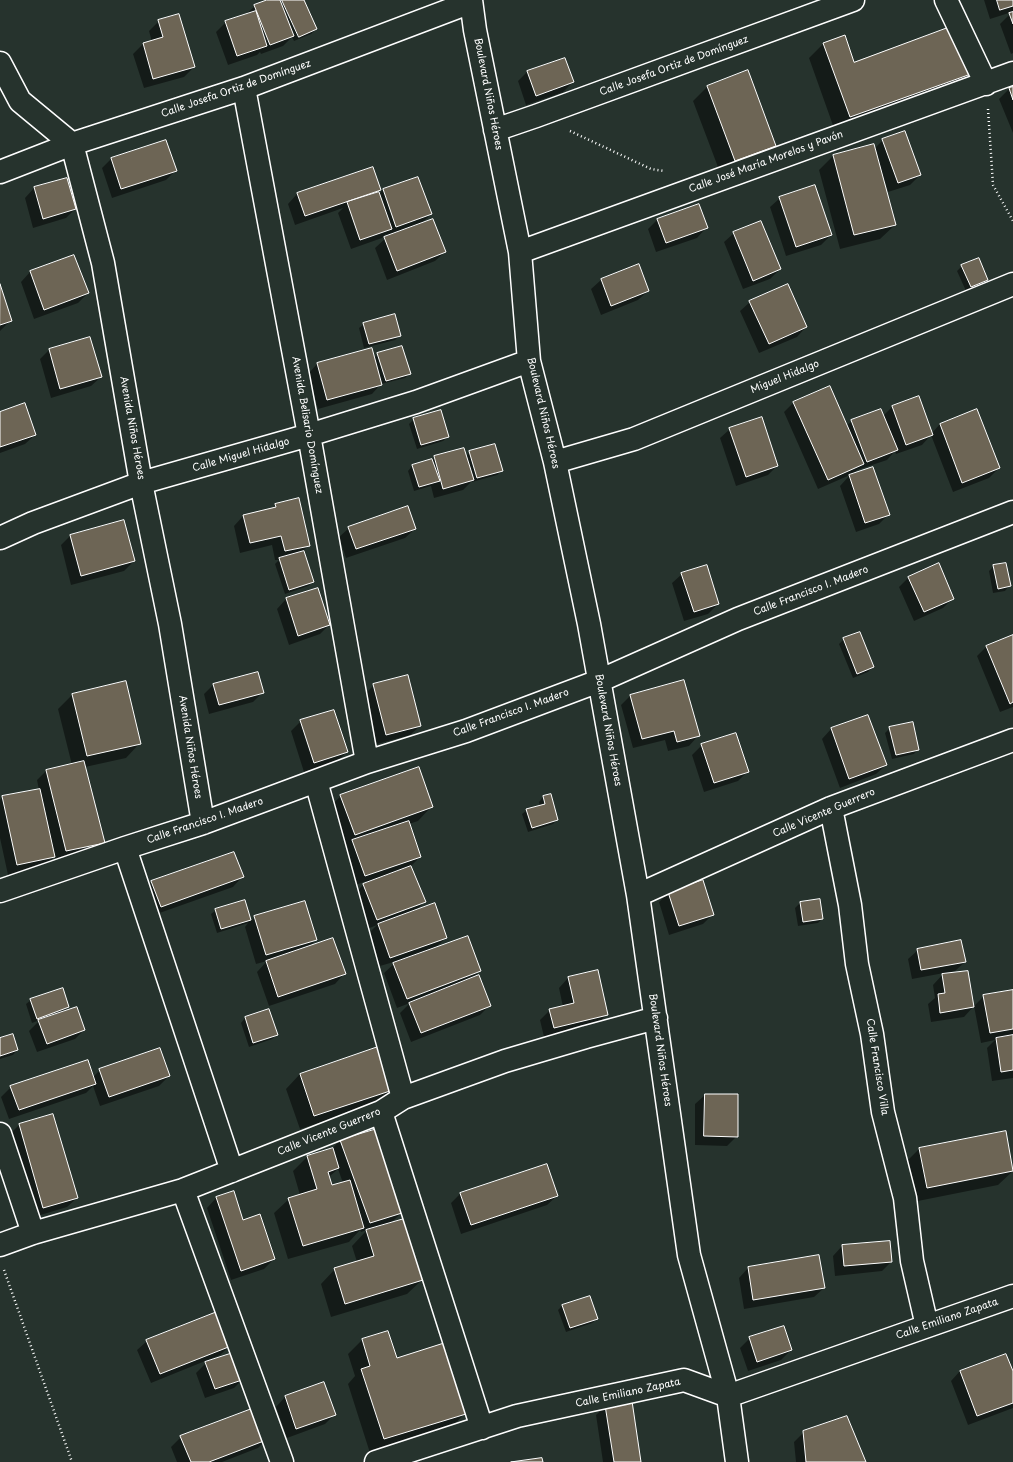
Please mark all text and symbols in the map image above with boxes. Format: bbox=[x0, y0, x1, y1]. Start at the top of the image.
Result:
street label: Calle Josefa Ortiz de Domínguez bbox=[598, 33, 750, 99]
street label: Boulevard Niños Héroes bbox=[471, 37, 505, 151]
street label: Calle Josefa Ortiz de Domínguez bbox=[160, 58, 312, 120]
street label: Calle José María Morelos y Pavón bbox=[687, 128, 845, 196]
street label: Avenida Belisario Domínguez bbox=[289, 356, 325, 494]
street label: Boulevard Niños Héroes bbox=[524, 356, 562, 470]
street label: Miguel Hidalgo bbox=[749, 358, 821, 396]
street label: Avenida Niños Héroes bbox=[117, 376, 147, 480]
street label: Calle Miguel Hidalgo bbox=[191, 435, 291, 475]
street label: Calle Francisco I. Madero bbox=[752, 564, 870, 618]
street label: Boulevard Niños Héroes bbox=[592, 673, 624, 787]
street label: Calle Francisco I. Madero bbox=[452, 686, 570, 740]
street label: Avenida Niños Héroes bbox=[176, 694, 204, 800]
street label: Calle Vicente Guerrero bbox=[771, 786, 877, 840]
street label: Calle Francisco I. Madero bbox=[145, 795, 265, 847]
street label: Boulevard Niños Héroes bbox=[646, 993, 674, 1107]
street label: Calle Francisco Villa bbox=[863, 1018, 891, 1116]
street label: Calle Vicente Guerrero bbox=[276, 1106, 382, 1158]
street label: Calle Emiliano Zapata bbox=[894, 1296, 1000, 1342]
street label: Calle Emiliano Zapata bbox=[574, 1376, 682, 1410]

